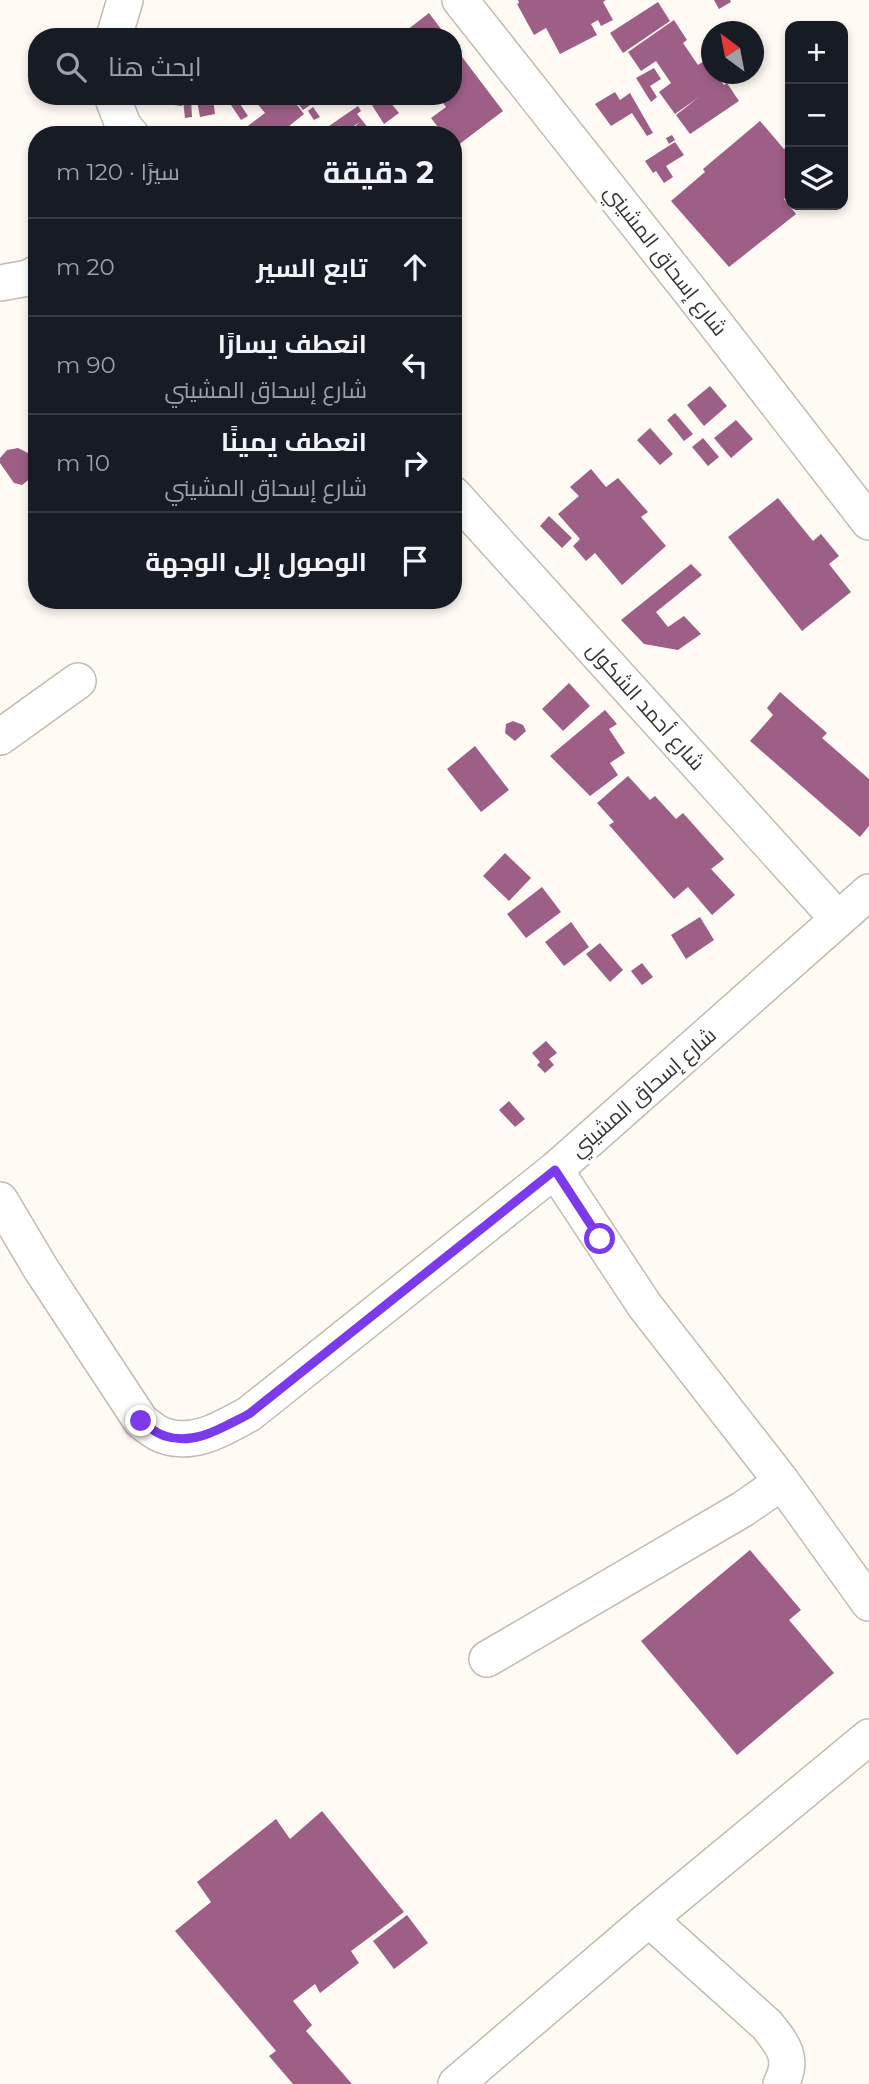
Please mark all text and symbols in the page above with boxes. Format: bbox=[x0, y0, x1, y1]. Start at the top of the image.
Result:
north arrow bbox=[701, 21, 764, 84]
map controls bbox=[785, 21, 848, 210]
button: + bbox=[785, 21, 848, 84]
search box bbox=[28, 28, 462, 105]
icon: search bbox=[52, 48, 90, 86]
text: ابحث هنا bbox=[108, 51, 202, 83]
button: − bbox=[785, 84, 848, 147]
button: layers bbox=[785, 147, 848, 210]
text: 2 دقيقة bbox=[323, 154, 434, 191]
text: سيرًا · 120 m bbox=[56, 158, 180, 186]
street label: شارع إسحاق المشيني bbox=[596, 179, 733, 343]
icon: ahead bbox=[396, 248, 434, 286]
text: تابع السير bbox=[256, 252, 367, 284]
text: 20 m bbox=[56, 253, 115, 281]
text: انعطف يسارًا bbox=[218, 328, 367, 360]
icon: left bbox=[396, 346, 434, 384]
text: 90 m bbox=[56, 351, 116, 379]
text: شارع إسحاق المشيني bbox=[165, 376, 367, 404]
text: انعطف يمينًا bbox=[221, 426, 367, 458]
icon: right bbox=[396, 444, 434, 482]
text: 10 m bbox=[56, 449, 110, 477]
text: شارع إسحاق المشيني bbox=[165, 474, 367, 502]
icon: arrive bbox=[396, 542, 434, 580]
text: الوصول إلى الوجهة bbox=[145, 546, 367, 578]
street label: شارع أحمد الشكول bbox=[580, 637, 710, 777]
street label: شارع إسحاق المشيني bbox=[565, 1022, 724, 1165]
route start bbox=[584, 1223, 615, 1254]
route end bbox=[125, 1405, 156, 1436]

